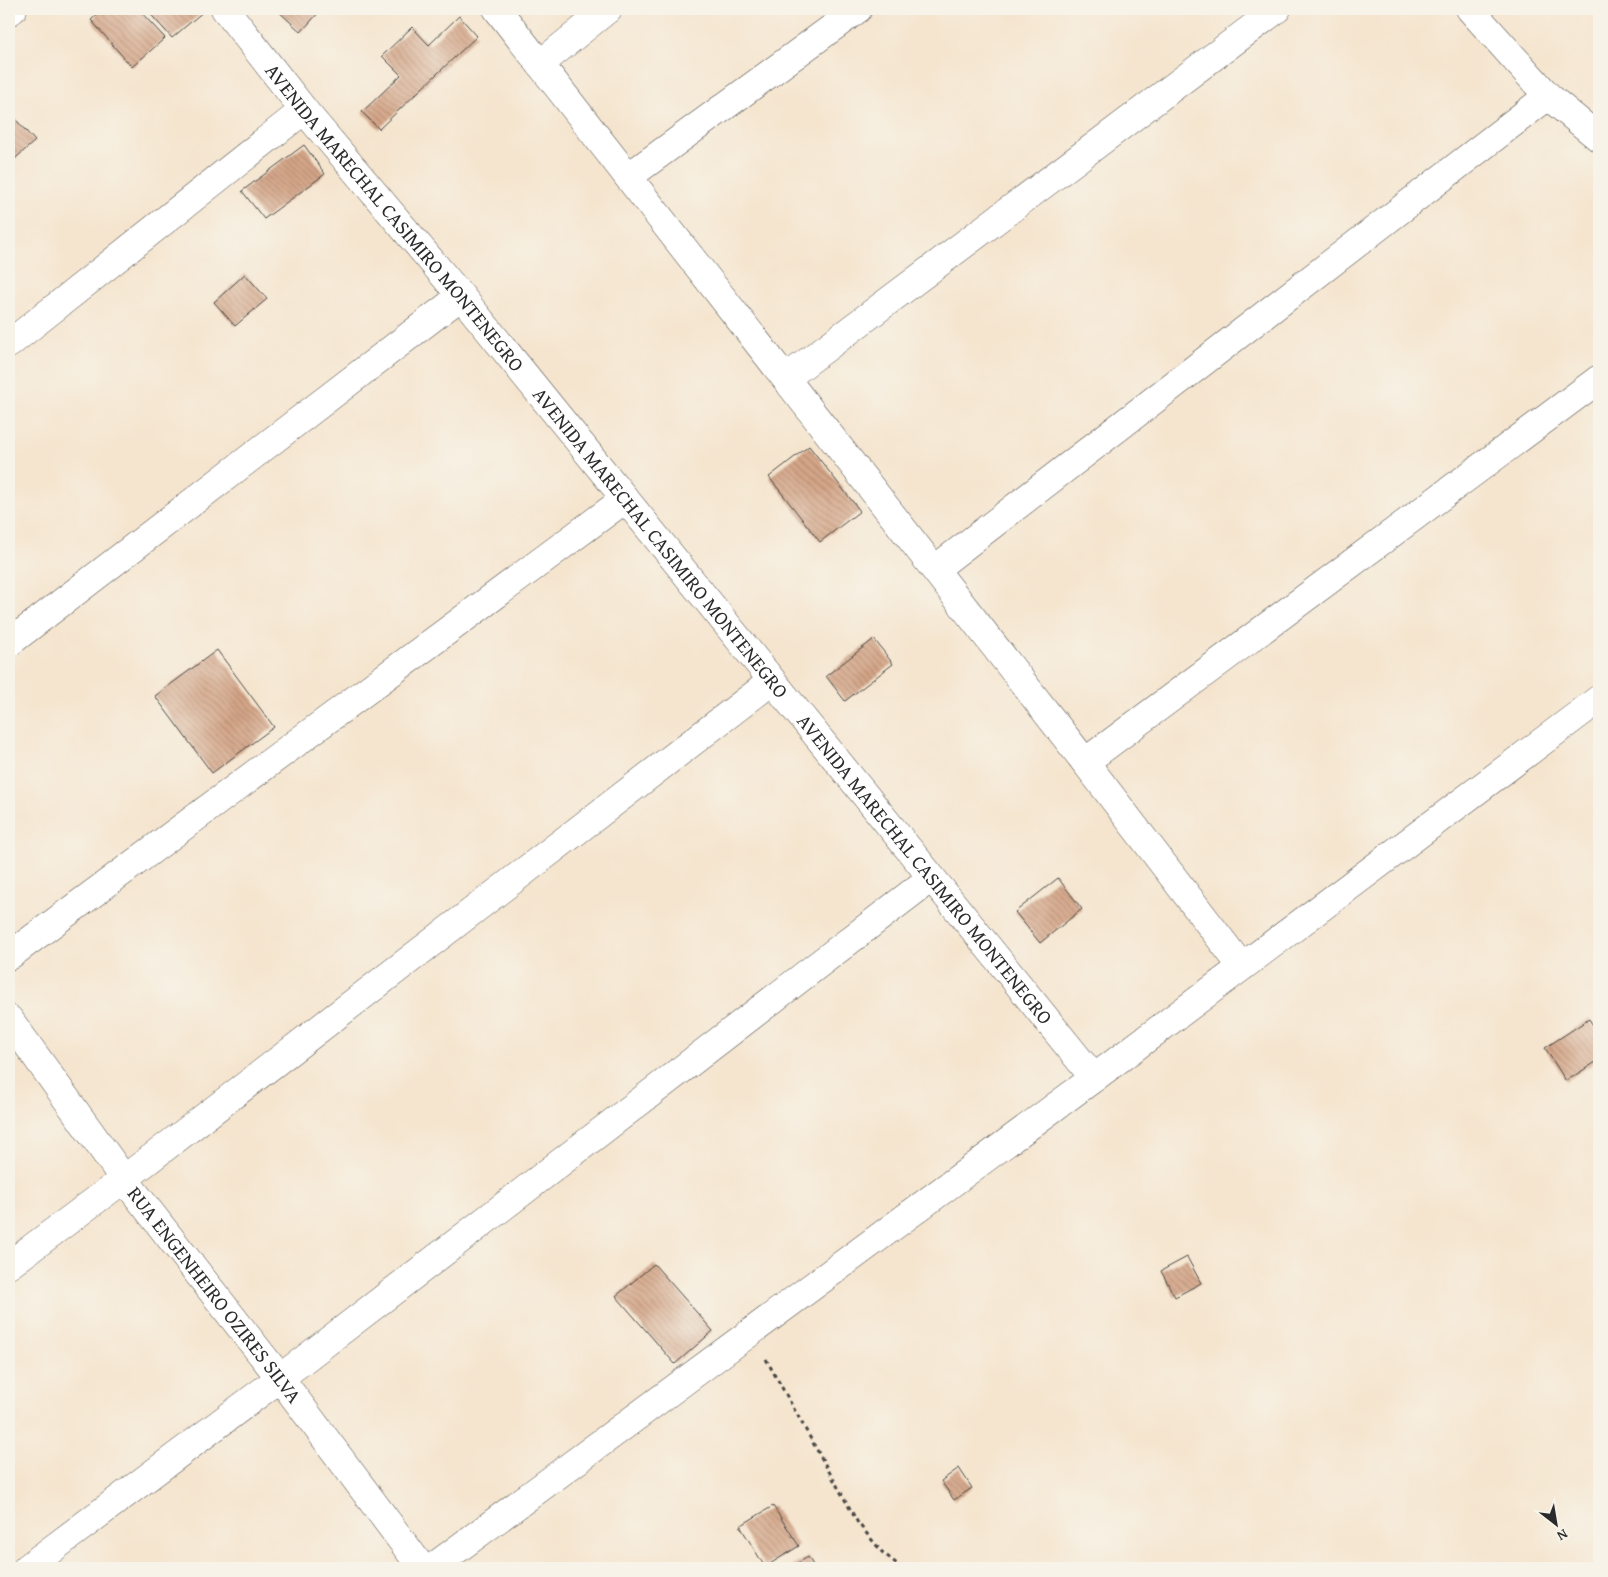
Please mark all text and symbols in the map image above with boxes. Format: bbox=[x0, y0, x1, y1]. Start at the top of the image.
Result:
street label: AVENIDA MARECHAL CASIMIRO MONTENEGRO bbox=[259, 57, 532, 378]
street label: AVENIDA MARECHAL CASIMIRO MONTENEGRO bbox=[526, 381, 796, 704]
street label: AVENIDA MARECHAL CASIMIRO MONTENEGRO bbox=[791, 707, 1060, 1030]
street label: RUA ENGENHEIRO OZIRES SILVA bbox=[121, 1180, 309, 1409]
north arrow bbox=[1530, 1500, 1580, 1550]
text: N bbox=[1553, 1524, 1572, 1546]

